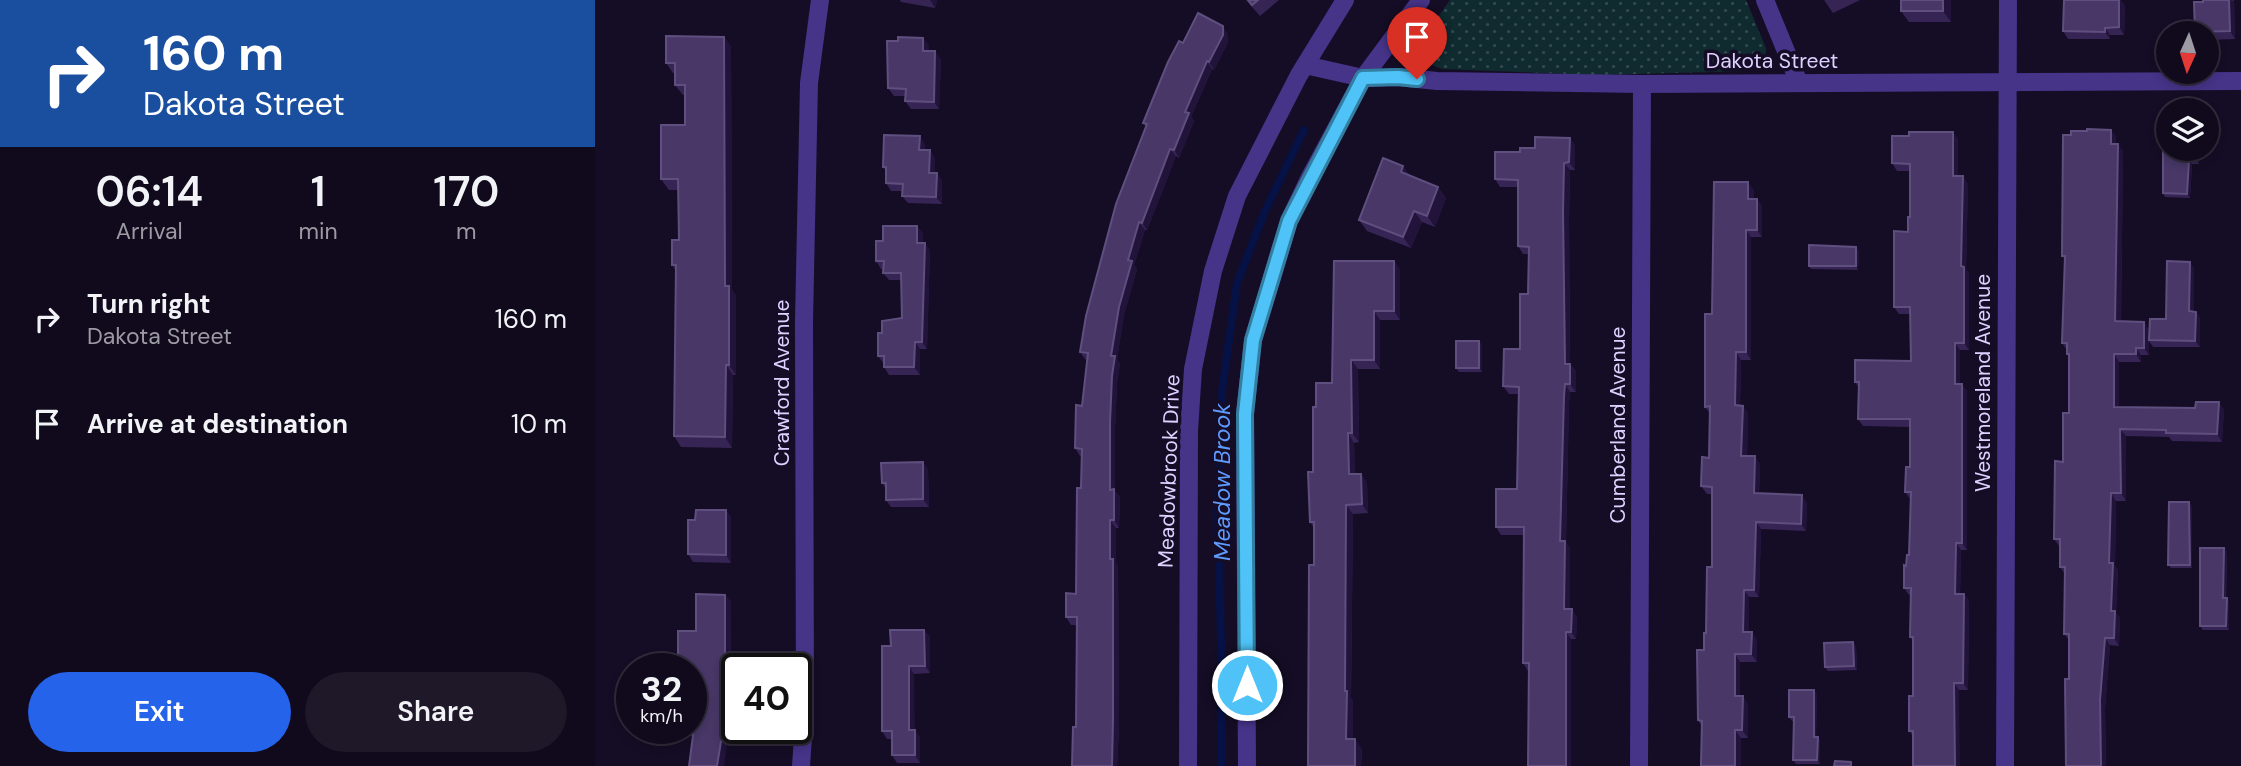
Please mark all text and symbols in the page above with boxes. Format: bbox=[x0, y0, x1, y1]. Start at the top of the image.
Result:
pin bbox=[1387, 7, 1447, 79]
icon: arrive bbox=[1398, 18, 1436, 56]
text: 160 m bbox=[143, 21, 284, 85]
north arrow bbox=[2156, 21, 2219, 84]
map controls bbox=[2156, 21, 2219, 161]
icon: right bbox=[28, 28, 119, 119]
street label: Dakota Street bbox=[1706, 47, 1838, 75]
text: Dakota Street bbox=[143, 83, 345, 125]
button: layers bbox=[2156, 98, 2219, 161]
text: 06:14 bbox=[96, 164, 203, 219]
text: 1 bbox=[311, 164, 325, 219]
text: 170 bbox=[433, 164, 499, 219]
text: Arrival bbox=[116, 216, 183, 246]
text: min bbox=[299, 216, 338, 246]
text: m bbox=[456, 216, 477, 246]
street label: Westmoreland Avenue bbox=[1969, 274, 1997, 492]
text: Turn right bbox=[87, 287, 211, 321]
icon: right bbox=[28, 300, 66, 338]
street label: Crawford Avenue bbox=[768, 300, 796, 466]
text: 160 m bbox=[495, 302, 567, 336]
text: Dakota Street bbox=[87, 321, 232, 351]
street label: Cumberland Avenue bbox=[1604, 326, 1632, 523]
street label: Meadowbrook Drive bbox=[1152, 374, 1186, 568]
water label: Meadow Brook bbox=[1207, 403, 1237, 561]
icon: arrive bbox=[28, 405, 66, 443]
text: Arrive at destination bbox=[87, 407, 348, 441]
text: 10 m bbox=[511, 407, 567, 441]
position arrow bbox=[1210, 648, 1284, 722]
speed limit sign: 40 bbox=[721, 653, 812, 744]
text: 32 bbox=[641, 666, 682, 712]
button: Exit bbox=[28, 672, 291, 752]
button: Share bbox=[305, 672, 567, 752]
text: km/h bbox=[640, 704, 683, 728]

